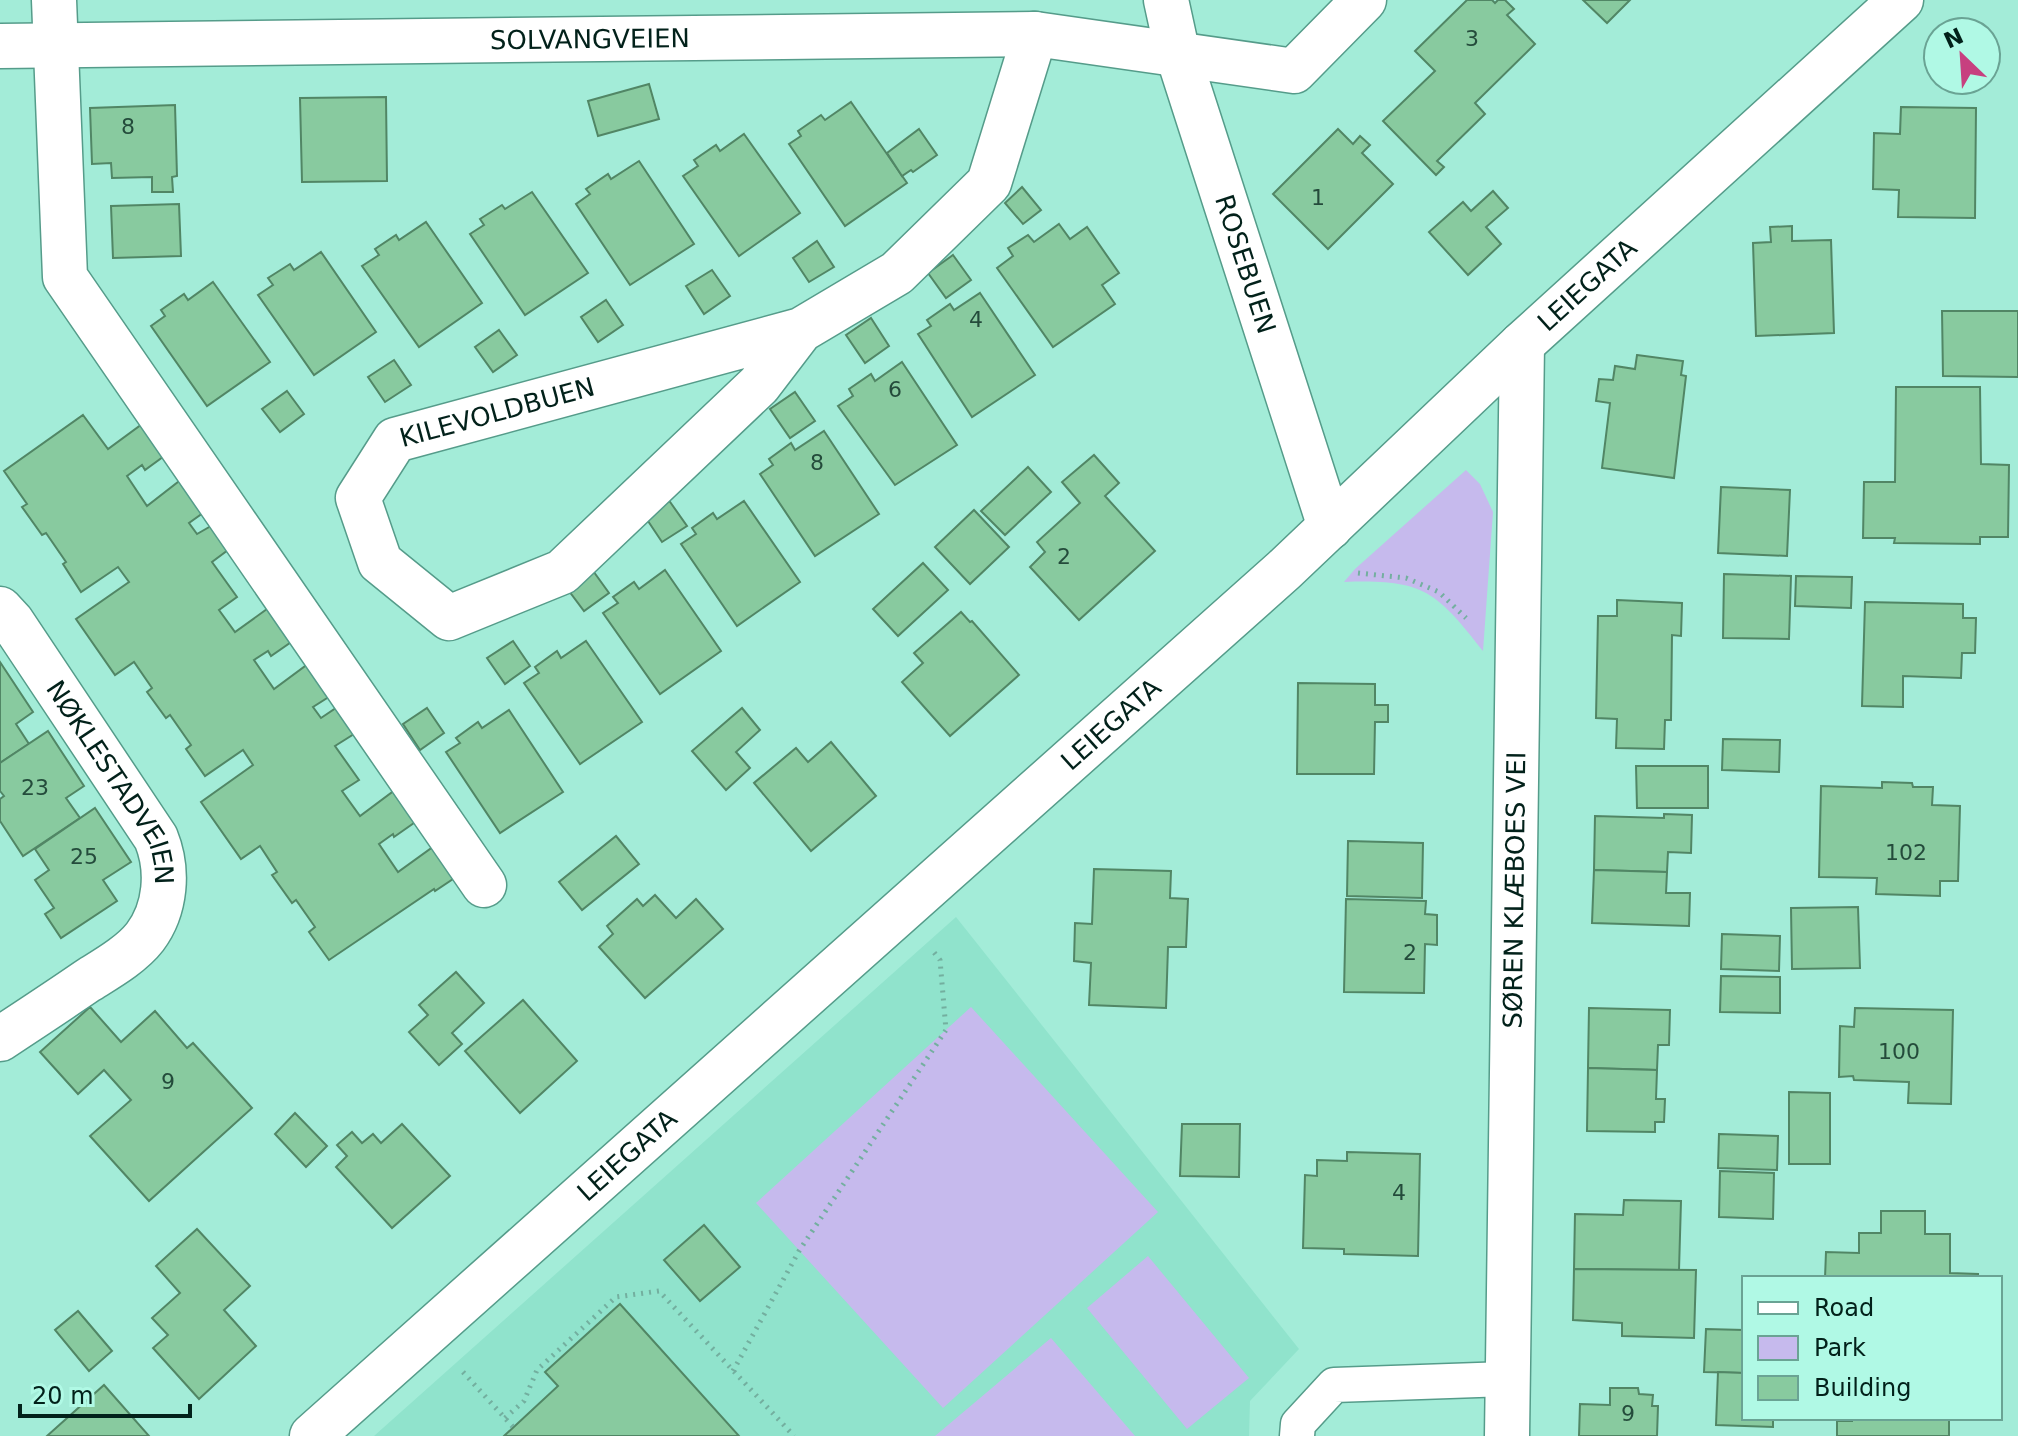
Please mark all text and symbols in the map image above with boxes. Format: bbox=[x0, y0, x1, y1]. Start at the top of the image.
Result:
north arrow bbox=[1922, 16, 2002, 96]
street label: SOLVANGVEIEN bbox=[490, 23, 690, 55]
text: N bbox=[1940, 23, 1967, 54]
house number: 3 bbox=[1465, 26, 1479, 51]
house number: 8 bbox=[121, 114, 135, 139]
house number: 1 bbox=[1311, 185, 1325, 210]
street label: ROSEBUEN bbox=[1209, 191, 1282, 337]
street label: LEIEGATA bbox=[1532, 232, 1643, 337]
house number: 4 bbox=[969, 307, 983, 332]
street label: KILEVOLDBUEN bbox=[396, 372, 598, 453]
house number: 6 bbox=[888, 377, 902, 402]
house number: 8 bbox=[810, 450, 824, 475]
house number: 2 bbox=[1057, 544, 1071, 569]
street label: LEIEGATA bbox=[1055, 672, 1167, 776]
street label: NØKLESTADVEIEN bbox=[40, 675, 179, 885]
street label: SØREN KLÆBOES VEI bbox=[1498, 751, 1531, 1029]
house number: 23 bbox=[21, 775, 49, 800]
house number: 102 bbox=[1885, 840, 1927, 865]
house number: 25 bbox=[70, 844, 98, 869]
house number: 2 bbox=[1403, 940, 1417, 965]
house number: 100 bbox=[1878, 1039, 1920, 1064]
house number: 9 bbox=[161, 1069, 175, 1094]
street label: LEIEGATA bbox=[571, 1103, 683, 1207]
house number: 4 bbox=[1392, 1180, 1406, 1205]
legend bbox=[1742, 1276, 2002, 1420]
text: Road bbox=[1814, 1294, 1874, 1322]
text: Park bbox=[1814, 1334, 1866, 1362]
scale bar bbox=[20, 1368, 190, 1418]
text: Building bbox=[1814, 1374, 1911, 1402]
text: 20 m bbox=[32, 1382, 94, 1410]
house number: 9 bbox=[1621, 1401, 1635, 1426]

